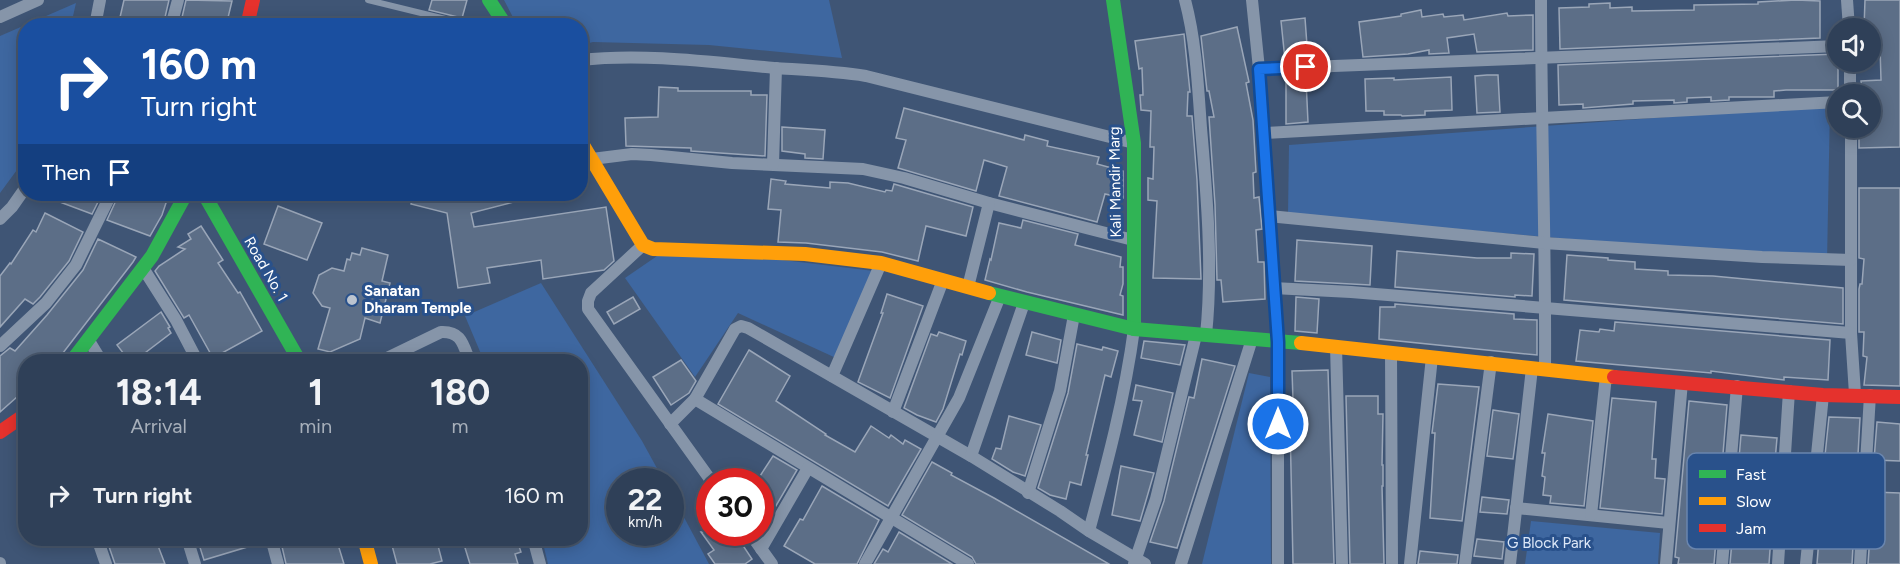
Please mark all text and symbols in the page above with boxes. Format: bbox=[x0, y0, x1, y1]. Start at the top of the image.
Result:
map controls bbox=[1827, 18, 1881, 138]
button: sound bbox=[1827, 18, 1881, 72]
text: 160 m bbox=[141, 39, 257, 90]
pin bbox=[1280, 41, 1331, 92]
icon: right bbox=[42, 42, 120, 120]
icon: arrive bbox=[1289, 50, 1322, 83]
button: search bbox=[1827, 84, 1881, 138]
text: Turn right bbox=[141, 90, 257, 123]
street label: Kali Mandir Marg bbox=[1105, 126, 1125, 238]
icon: arrive bbox=[103, 156, 136, 189]
text: Then bbox=[42, 159, 91, 186]
street label: Road No. 1 bbox=[240, 234, 292, 304]
place label: Sanatan Dharam Temple bbox=[364, 282, 472, 317]
marker: Sanatan Dharam Temple bbox=[345, 293, 359, 307]
text: 18:14 bbox=[116, 371, 202, 414]
text: 1 bbox=[308, 371, 323, 414]
text: 180 bbox=[430, 371, 490, 414]
position arrow bbox=[1246, 392, 1310, 456]
text: Arrival bbox=[130, 414, 187, 438]
text: min bbox=[299, 414, 332, 438]
text: m bbox=[452, 414, 469, 438]
legend bbox=[1687, 453, 1885, 549]
text: Fast bbox=[1736, 465, 1766, 484]
speed limit sign: 30 bbox=[696, 468, 774, 546]
icon: right bbox=[42, 479, 75, 512]
text: 22 bbox=[628, 481, 662, 518]
text: Turn right bbox=[93, 482, 192, 509]
text: 160 m bbox=[504, 482, 564, 509]
text: Slow bbox=[1736, 492, 1771, 511]
text: km/h bbox=[628, 513, 662, 531]
text: Jam bbox=[1736, 519, 1766, 538]
park label: G Block Park bbox=[1507, 534, 1592, 552]

